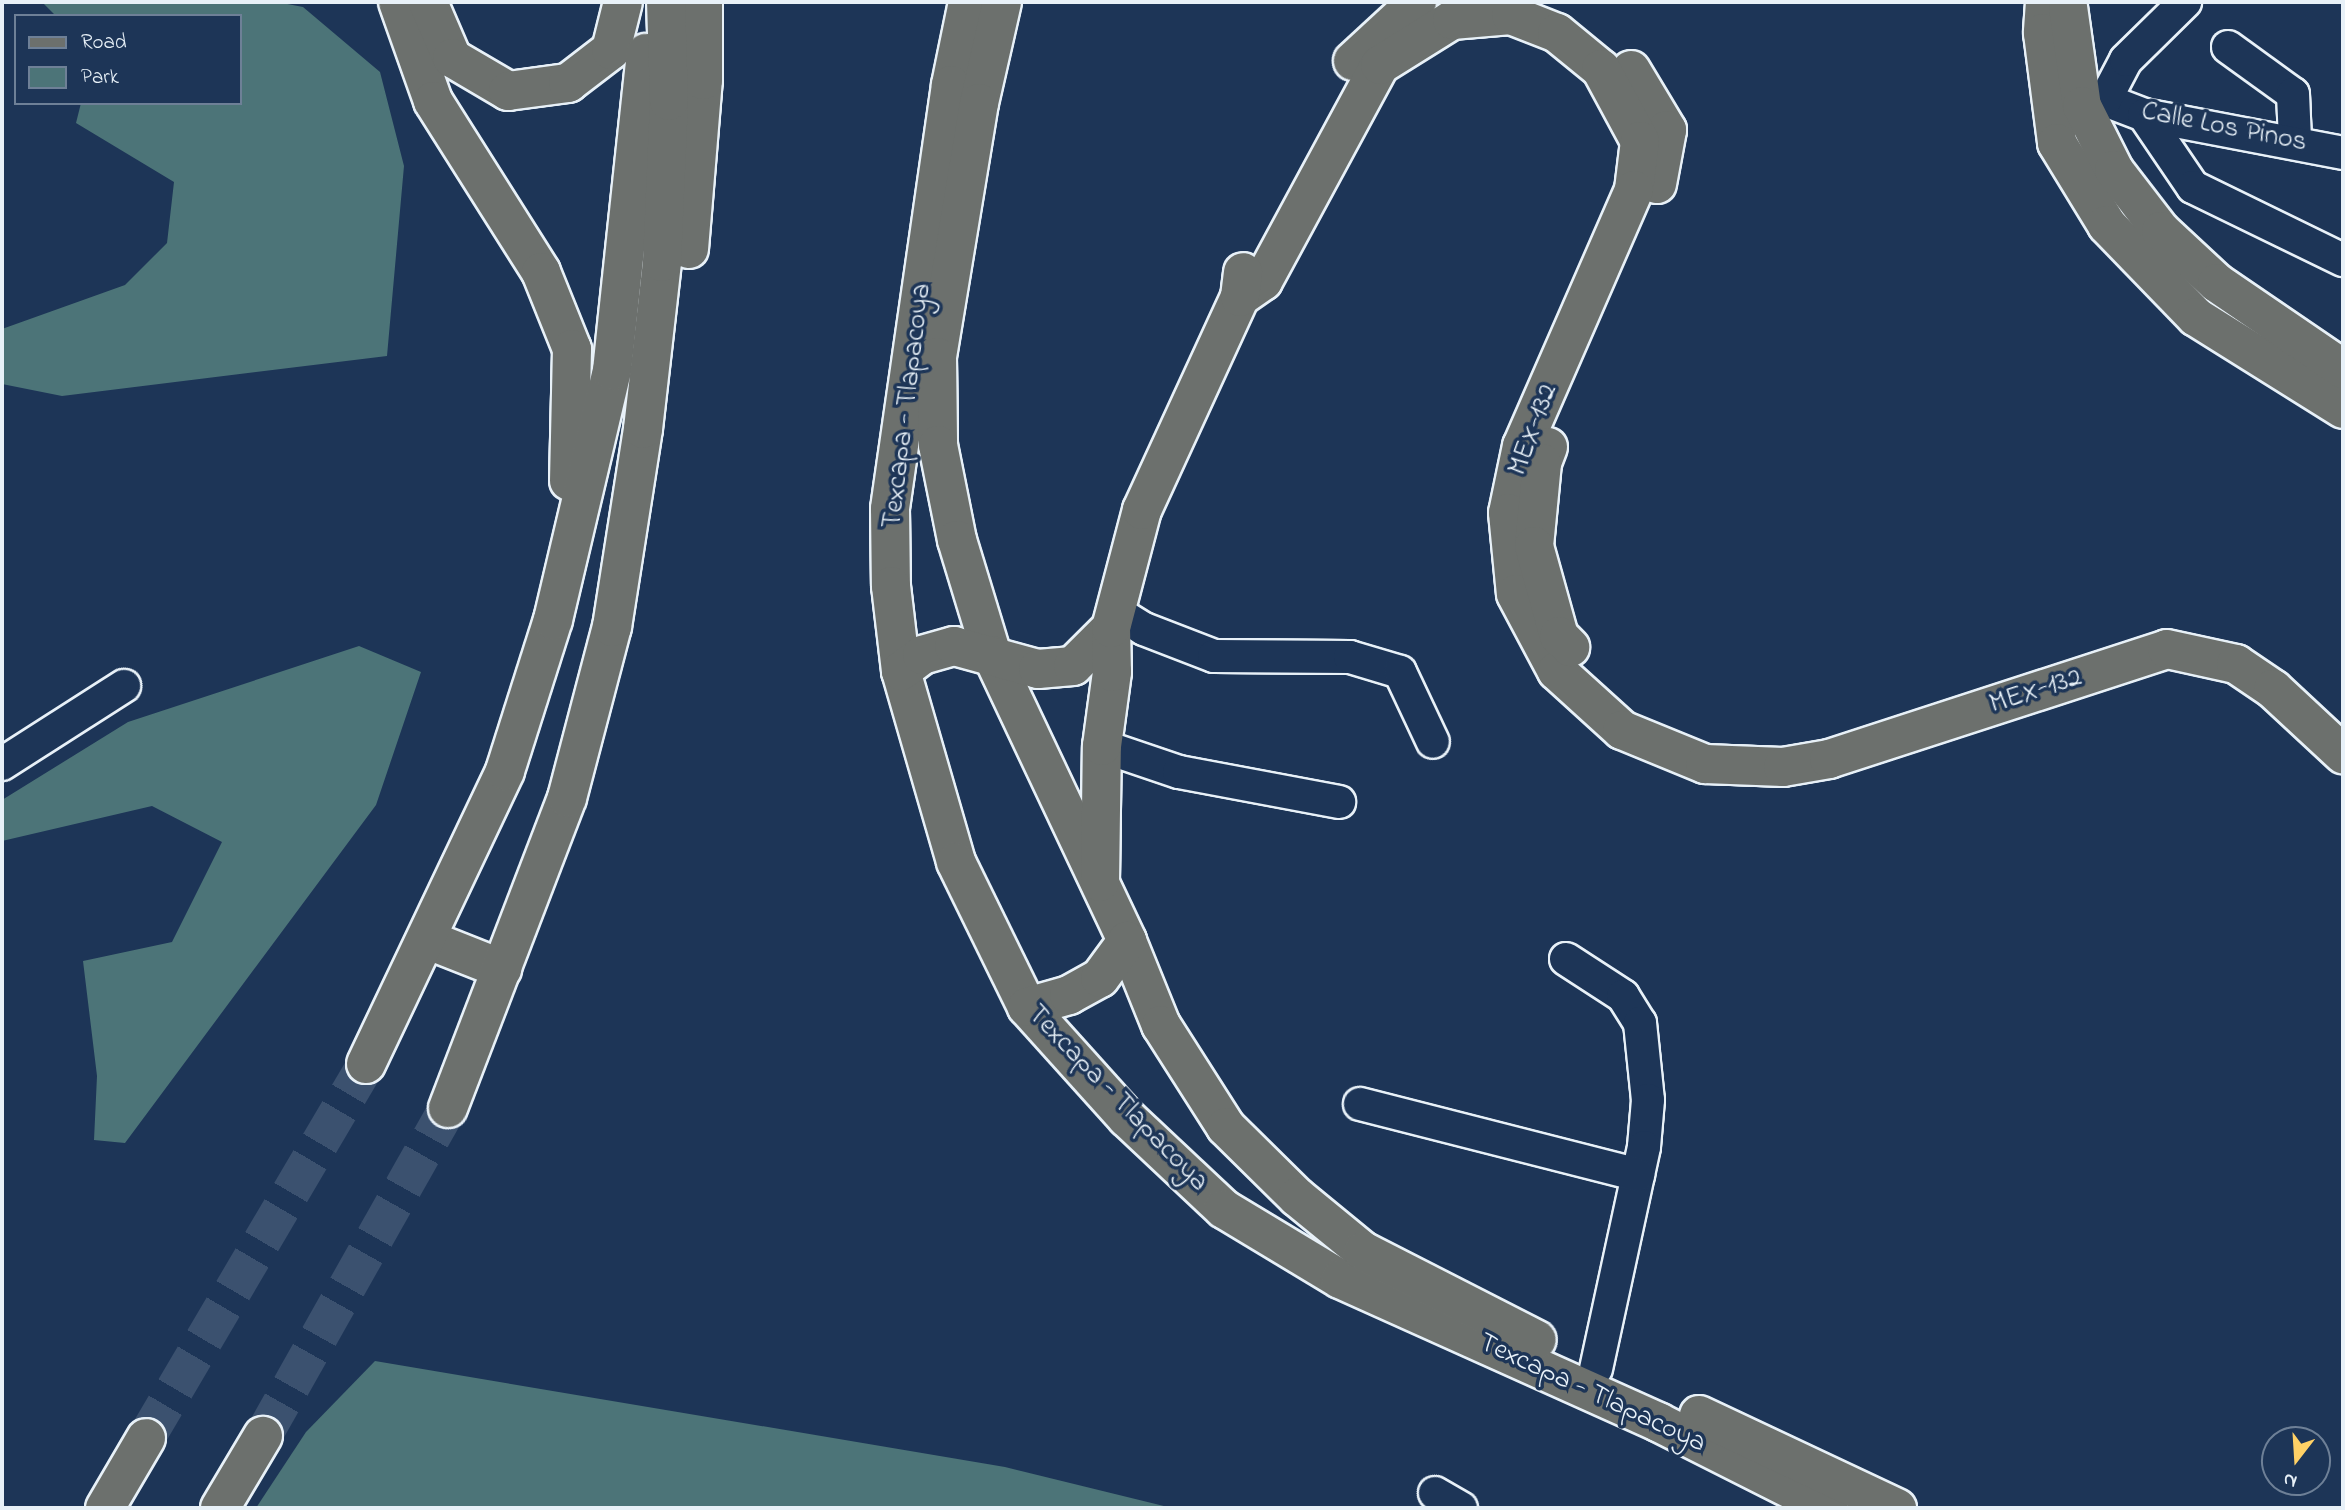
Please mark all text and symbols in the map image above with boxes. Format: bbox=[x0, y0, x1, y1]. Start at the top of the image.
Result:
legend bbox=[14, 14, 242, 105]
text: Road bbox=[81, 28, 127, 58]
text: Park bbox=[81, 63, 119, 93]
street label: Calle Los Pinos bbox=[2138, 95, 2310, 161]
street label: Texcapa - Tlapacoya bbox=[876, 282, 940, 530]
street label: MEX-132 bbox=[1502, 380, 1566, 480]
street label: MEX-132 bbox=[1986, 661, 2086, 723]
street label: Texcapa - Tlapacoya bbox=[1019, 999, 1215, 1199]
street label: Texcapa - Tlapacoya bbox=[1473, 1327, 1711, 1461]
north arrow bbox=[2261, 1426, 2331, 1496]
text: N bbox=[2280, 1465, 2300, 1494]

